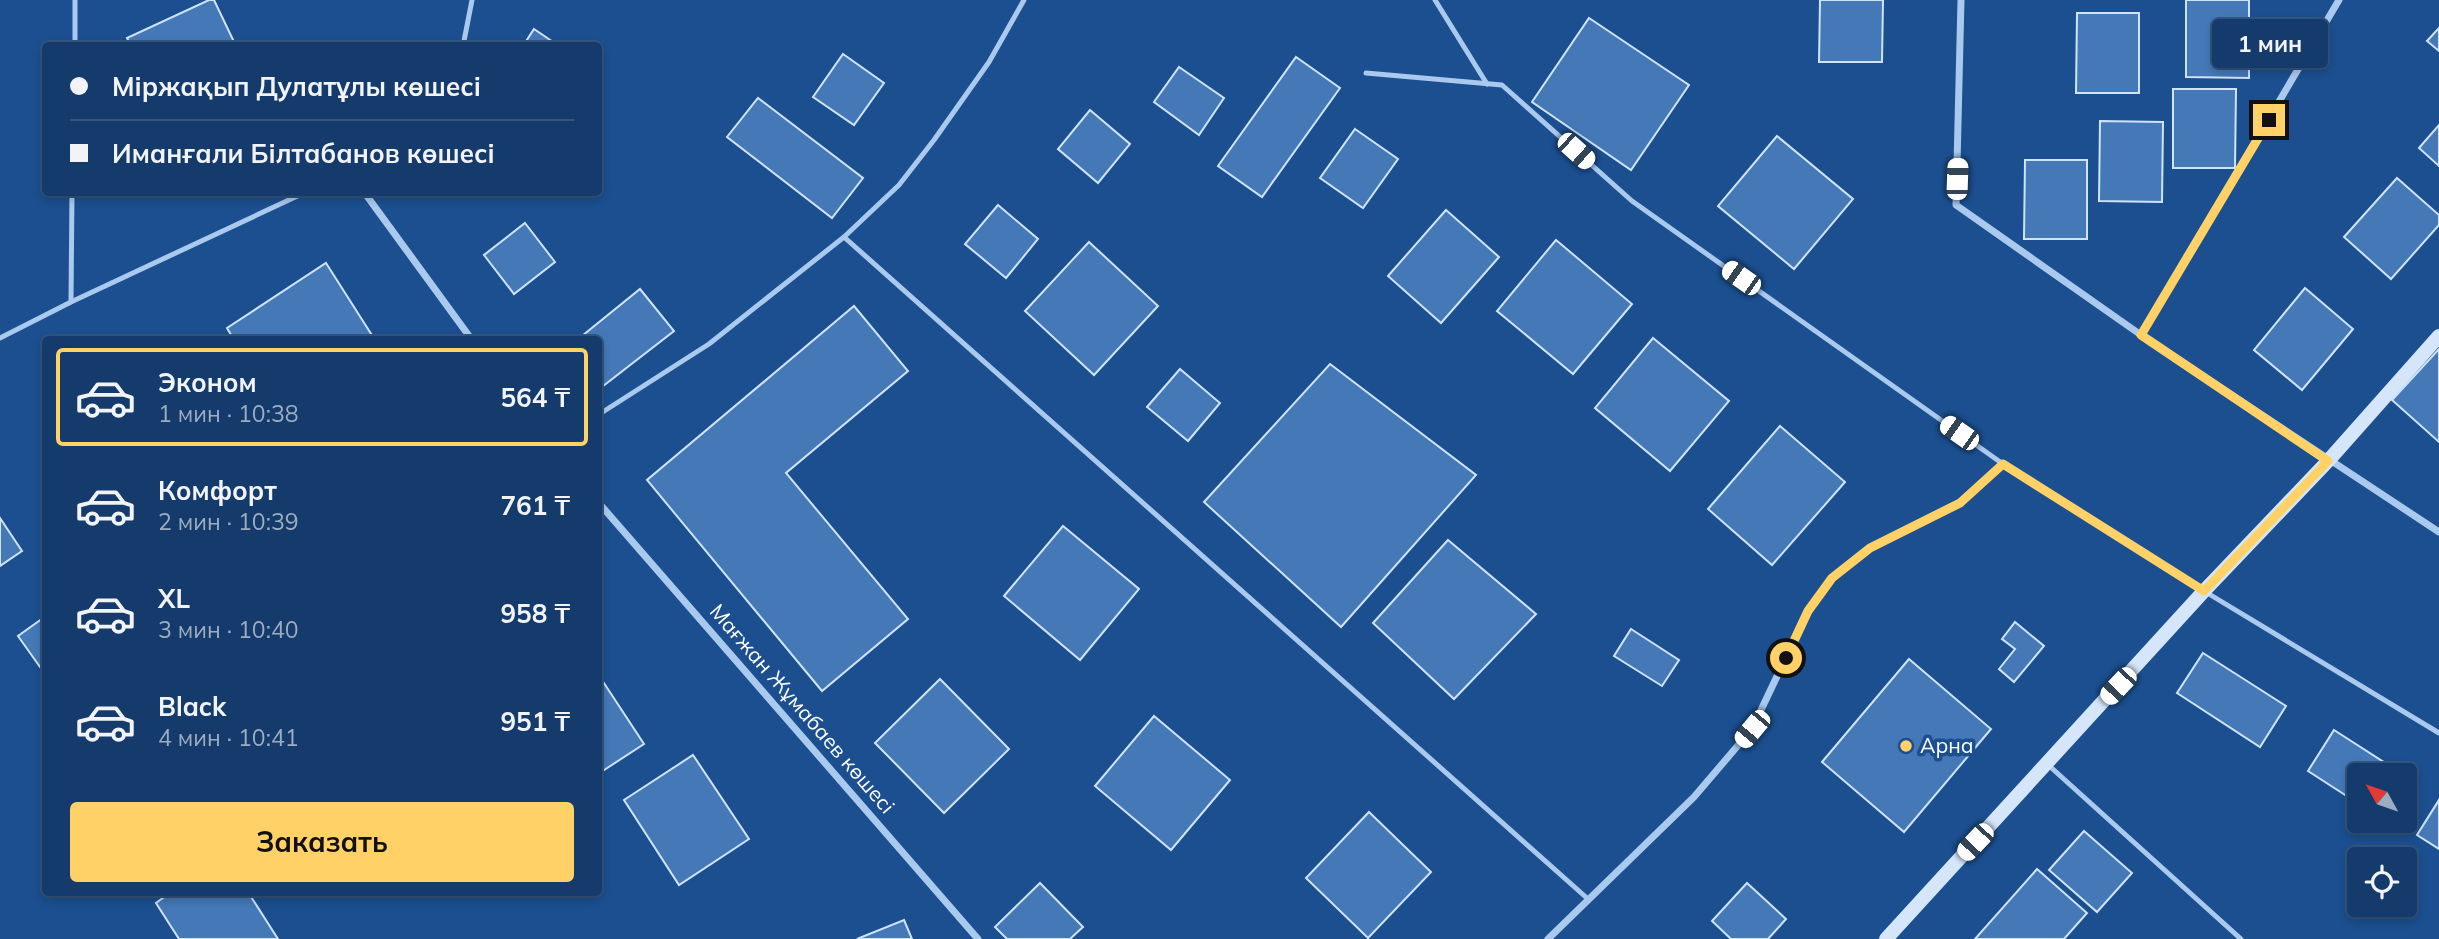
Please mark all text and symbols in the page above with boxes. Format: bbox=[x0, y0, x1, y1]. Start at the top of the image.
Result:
callout: 1 мин bbox=[2211, 18, 2327, 68]
text: 1 мин bbox=[2238, 29, 2302, 58]
text: Міржақып Дулатұлы көшесі bbox=[112, 70, 481, 103]
route end bbox=[2253, 104, 2285, 136]
car bbox=[1554, 129, 1599, 173]
text: Иманғали Білтабанов көшесі bbox=[112, 137, 495, 170]
car bbox=[1946, 158, 1969, 200]
car bbox=[1718, 257, 1765, 299]
icon: car bbox=[74, 366, 137, 429]
text: Эконом bbox=[158, 366, 257, 399]
text: 564 ₸ bbox=[500, 381, 570, 414]
text: 1 мин · 10:38 bbox=[158, 399, 298, 428]
car bbox=[1936, 412, 1983, 454]
icon: car bbox=[74, 474, 137, 537]
text: Комфорт bbox=[158, 474, 277, 507]
text: 761 ₸ bbox=[500, 489, 570, 522]
text: 2 мин · 10:39 bbox=[158, 507, 298, 536]
icon: car bbox=[74, 582, 137, 645]
text: XL bbox=[158, 582, 190, 615]
text: 958 ₸ bbox=[500, 597, 570, 630]
street label: Мағжан Жұмабаев көшесі bbox=[705, 598, 901, 818]
text: 3 мин · 10:40 bbox=[158, 615, 298, 644]
route start bbox=[1770, 642, 1802, 674]
car bbox=[2096, 663, 2141, 709]
icon: car bbox=[74, 690, 137, 753]
text: Black bbox=[158, 690, 226, 723]
text: 951 ₸ bbox=[500, 705, 570, 738]
car bbox=[1731, 706, 1774, 752]
text: 4 мин · 10:41 bbox=[158, 723, 298, 752]
place label: Арна bbox=[1920, 732, 1974, 758]
marker: Арна bbox=[1898, 738, 1914, 754]
north arrow bbox=[2347, 763, 2417, 833]
map controls bbox=[2347, 763, 2417, 917]
button: Заказать bbox=[70, 802, 574, 882]
car bbox=[1953, 819, 1998, 865]
button: locate bbox=[2347, 847, 2417, 917]

